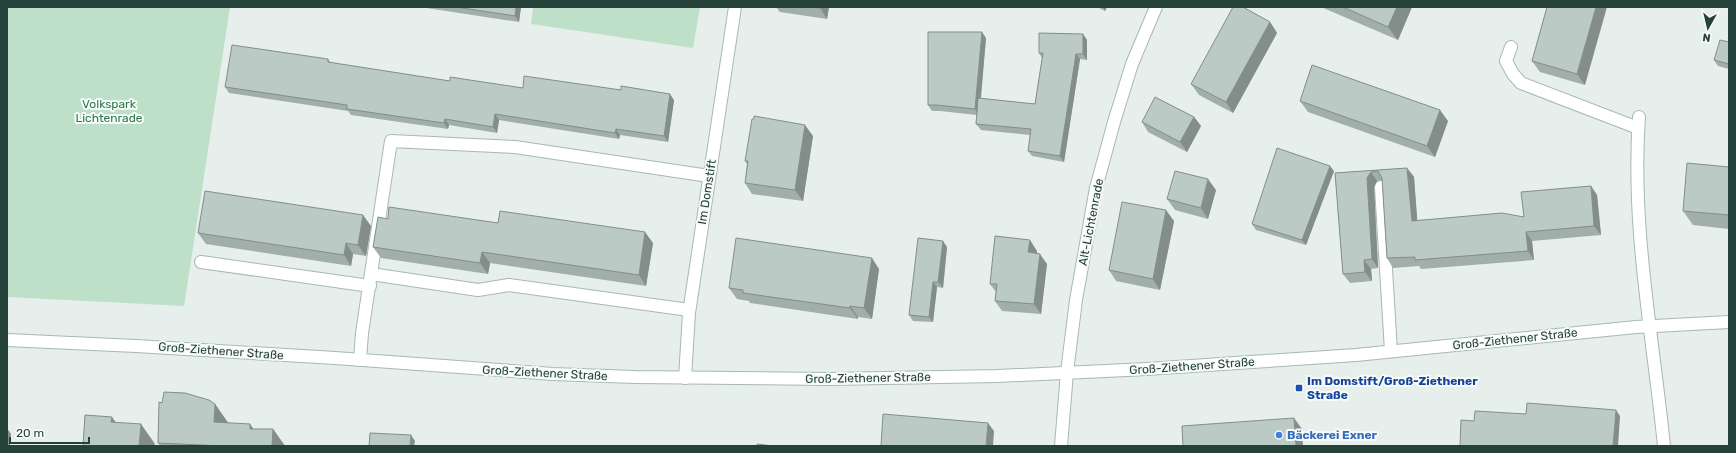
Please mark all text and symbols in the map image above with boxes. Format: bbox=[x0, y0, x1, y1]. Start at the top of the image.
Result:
north arrow bbox=[1688, 8, 1728, 48]
text: N bbox=[1702, 30, 1712, 44]
park label: Volkspark Lichtenrade bbox=[75, 97, 143, 125]
street label: Im Domstift bbox=[695, 158, 719, 226]
street label: Alt-Lichtenrade bbox=[1076, 177, 1106, 267]
street label: Groß-Ziethener Straße bbox=[1452, 325, 1578, 353]
street label: Groß-Ziethener Straße bbox=[158, 340, 284, 362]
street label: Groß-Ziethener Straße bbox=[1129, 355, 1255, 377]
street label: Groß-Ziethener Straße bbox=[482, 363, 608, 383]
street label: Groß-Ziethener Straße bbox=[805, 370, 931, 386]
place label: Im Domstift/Groß-Ziethener Straße bbox=[1307, 374, 1478, 402]
marker: Im Domstift/Groß-Ziethener Straße bbox=[1294, 383, 1304, 393]
scale bar bbox=[10, 419, 89, 445]
text: 20 m bbox=[16, 426, 44, 440]
place label: Bäckerei Exner bbox=[1287, 428, 1378, 442]
marker: Bäckerei Exner bbox=[1274, 430, 1284, 440]

